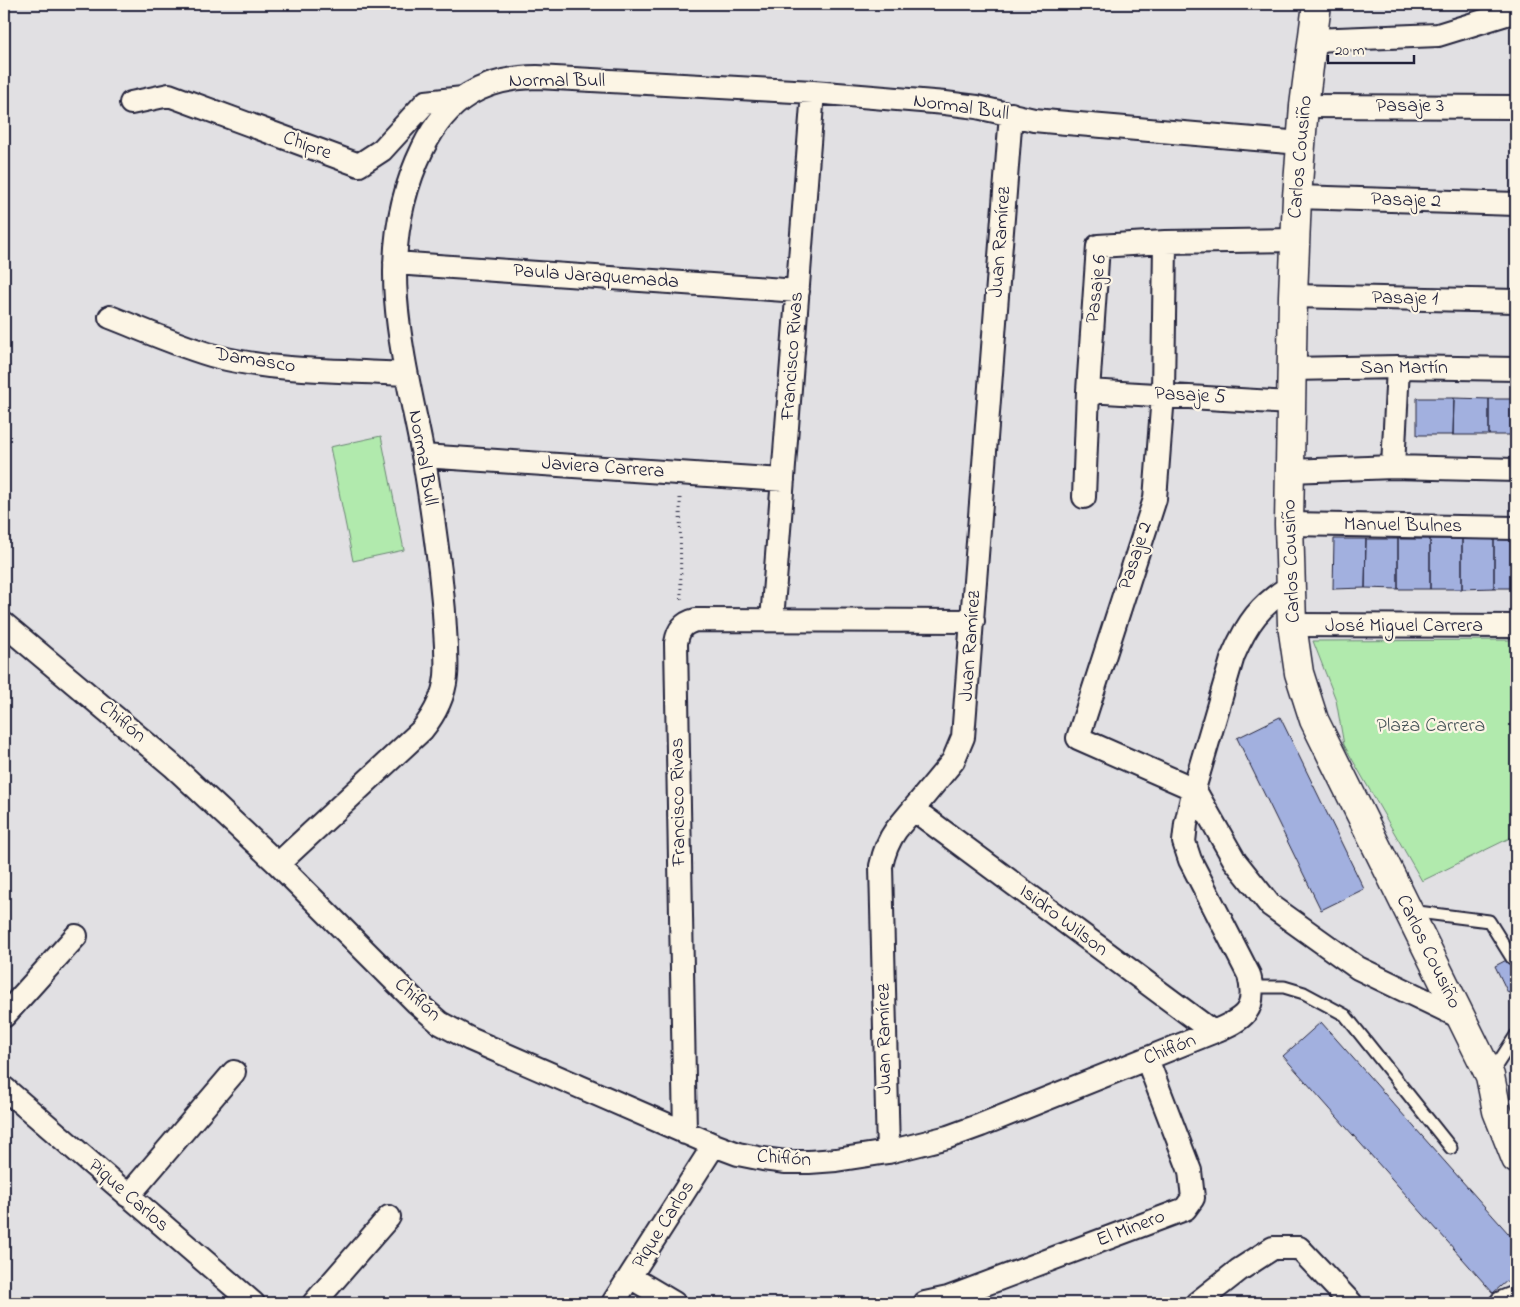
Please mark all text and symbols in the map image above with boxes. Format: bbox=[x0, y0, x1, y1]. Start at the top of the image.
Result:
scale bar bbox=[1328, 32, 1414, 64]
text: 20 m bbox=[1335, 40, 1365, 62]
street label: Normal Bull bbox=[509, 67, 605, 96]
street label: Normal Bull bbox=[911, 87, 1011, 129]
street label: Pasaje 3 bbox=[1376, 92, 1444, 121]
street label: Carlos Cousiño bbox=[1281, 94, 1321, 220]
street label: Chipre bbox=[278, 124, 336, 168]
street label: Juan Ramírez bbox=[983, 185, 1019, 299]
street label: Pasaje 2 bbox=[1370, 185, 1442, 217]
street label: Pasaje 6 bbox=[1079, 253, 1115, 325]
street label: Paula Jaraquemada bbox=[512, 257, 680, 297]
street label: Pasaje 1 bbox=[1372, 284, 1438, 314]
street label: Francisco Rivas bbox=[774, 291, 812, 422]
street label: Damasco bbox=[212, 340, 297, 382]
street label: San Martín bbox=[1360, 354, 1448, 383]
street label: Pasaje 5 bbox=[1154, 380, 1226, 412]
street label: Normal Bull bbox=[399, 408, 445, 508]
street label: Javiera Carrera bbox=[541, 449, 665, 487]
street label: Carlos Cousiño bbox=[1275, 499, 1309, 623]
street label: Manuel Bulnes bbox=[1343, 510, 1463, 542]
street label: Pasaje 2 bbox=[1111, 518, 1161, 594]
street label: Juan Ramírez bbox=[953, 589, 989, 703]
street label: José Miguel Carrera bbox=[1325, 612, 1483, 642]
street label: Chiflón bbox=[92, 693, 152, 751]
park label: Plaza Carrera bbox=[1377, 712, 1485, 741]
street label: Francisco Rivas bbox=[663, 737, 695, 868]
street label: Isidro Wilson bbox=[1012, 878, 1114, 964]
street label: Carlos Cousiño bbox=[1388, 890, 1468, 1014]
street label: Chiflón bbox=[387, 971, 447, 1029]
street label: Juan Ramírez bbox=[870, 982, 900, 1095]
street label: Chiflón bbox=[1139, 1026, 1201, 1074]
street label: Chiflón bbox=[756, 1143, 812, 1175]
street label: Pique Carlos bbox=[81, 1152, 175, 1240]
street label: Pique Carlos bbox=[625, 1175, 703, 1275]
street label: El Minero bbox=[1092, 1203, 1170, 1255]

